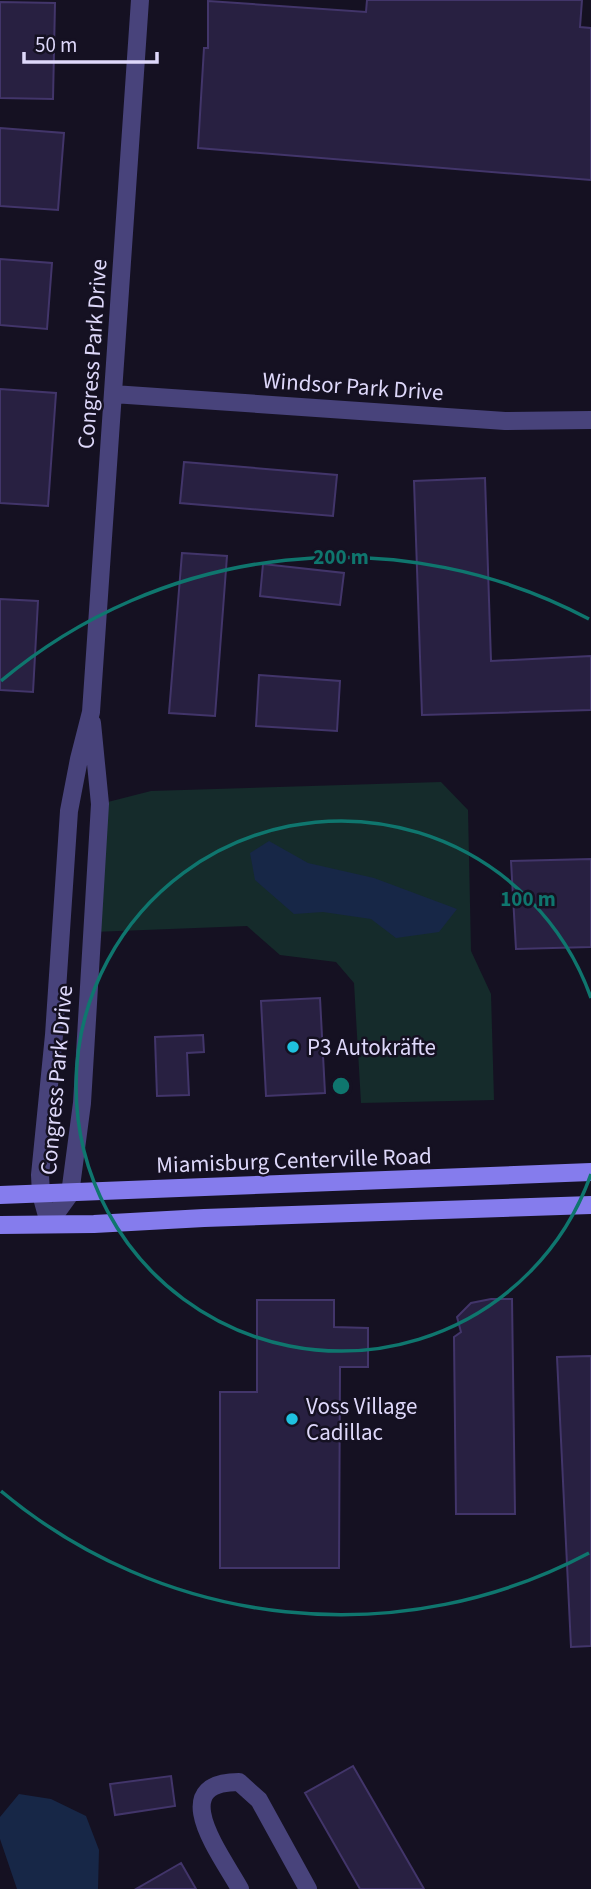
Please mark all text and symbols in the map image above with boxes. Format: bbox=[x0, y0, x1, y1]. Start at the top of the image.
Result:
scale bar bbox=[24, 21, 158, 65]
text: 50 m bbox=[35, 30, 77, 60]
street label: Congress Park Drive bbox=[69, 258, 116, 450]
street label: Windsor Park Drive bbox=[261, 364, 445, 409]
text: 200 m bbox=[313, 542, 369, 572]
text: 100 m bbox=[500, 884, 556, 914]
street label: Congress Park Drive bbox=[32, 984, 81, 1176]
place label: P3 Autokräfte bbox=[307, 1031, 436, 1064]
marker: P3 Autokräfte bbox=[285, 1039, 301, 1055]
centre of rings bbox=[329, 1074, 353, 1098]
street label: Miamisburg Centerville Road bbox=[156, 1139, 432, 1182]
place label: Voss Village Cadillac bbox=[306, 1390, 417, 1449]
marker: Voss Village Cadillac bbox=[284, 1411, 300, 1427]

